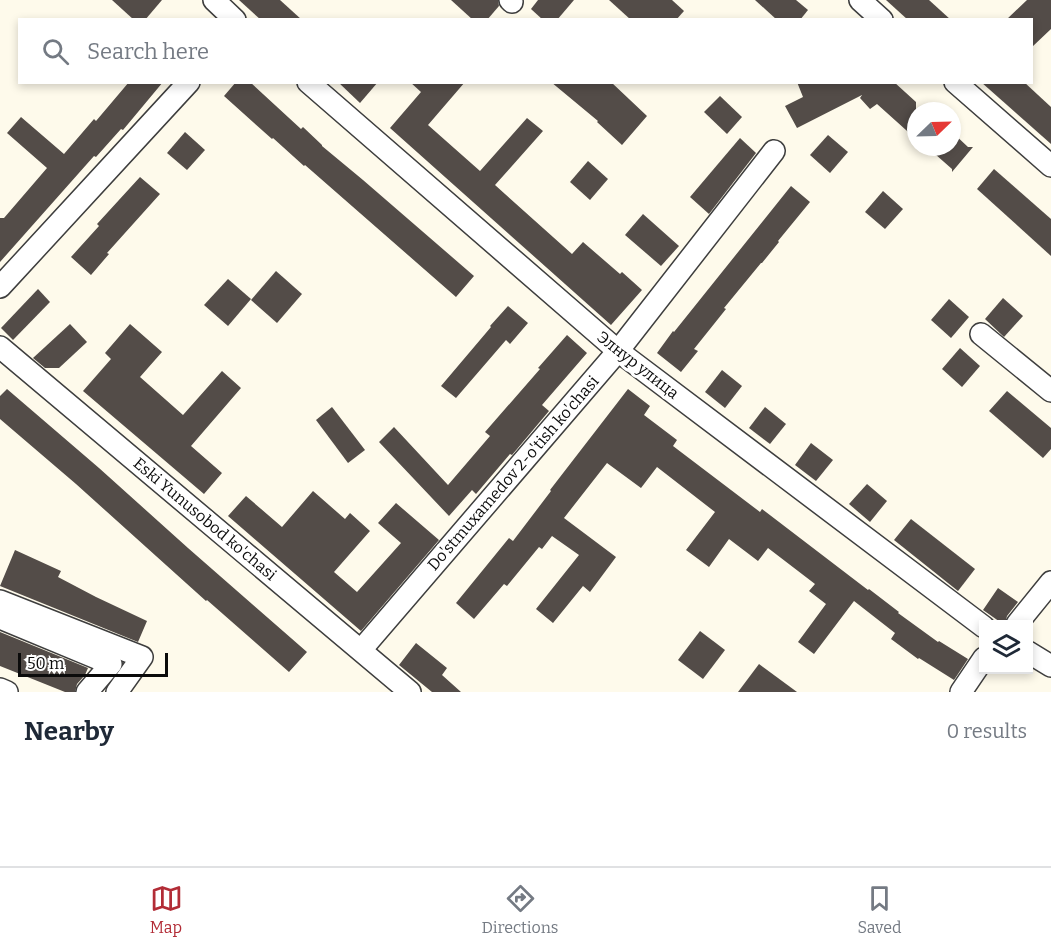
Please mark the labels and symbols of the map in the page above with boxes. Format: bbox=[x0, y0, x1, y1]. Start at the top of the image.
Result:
north arrow bbox=[907, 102, 961, 156]
street label: Элнур улица bbox=[593, 327, 683, 403]
street label: Do'stmuxamedov 2-o'tish ko'chasi bbox=[423, 372, 603, 574]
street label: Eski Yunusobod ko'chasi bbox=[130, 454, 281, 585]
scale bar bbox=[18, 650, 168, 678]

